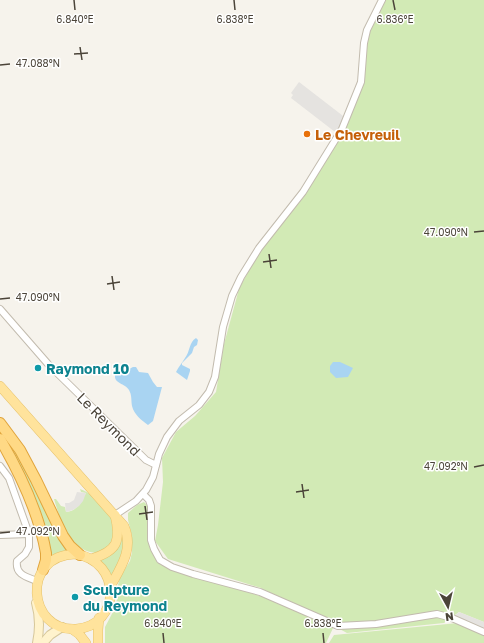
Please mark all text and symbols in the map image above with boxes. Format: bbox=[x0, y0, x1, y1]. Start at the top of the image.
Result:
text: 6.840°E bbox=[56, 13, 94, 25]
text: 6.838°E bbox=[216, 13, 254, 25]
text: 6.836°E bbox=[376, 13, 414, 25]
text: 47.088°N bbox=[16, 57, 60, 69]
place label: Le Chevreuil bbox=[315, 126, 400, 143]
marker: Le Chevreuil bbox=[302, 129, 312, 139]
text: 47.090°N bbox=[424, 226, 468, 238]
text: 47.090°N bbox=[16, 291, 60, 303]
place label: Raymond 10 bbox=[46, 360, 129, 377]
marker: Raymond 10 bbox=[33, 363, 43, 373]
street label: Le Reymond bbox=[74, 389, 144, 459]
text: 47.092°N bbox=[424, 460, 468, 472]
text: 47.092°N bbox=[16, 525, 60, 537]
place label: Sculpture du Reymond bbox=[83, 581, 167, 614]
north arrow bbox=[428, 587, 468, 627]
marker: Sculpture du Reymond bbox=[70, 592, 80, 602]
text: N bbox=[444, 610, 455, 624]
text: 6.840°E bbox=[144, 617, 182, 629]
text: 6.838°E bbox=[304, 617, 342, 629]

